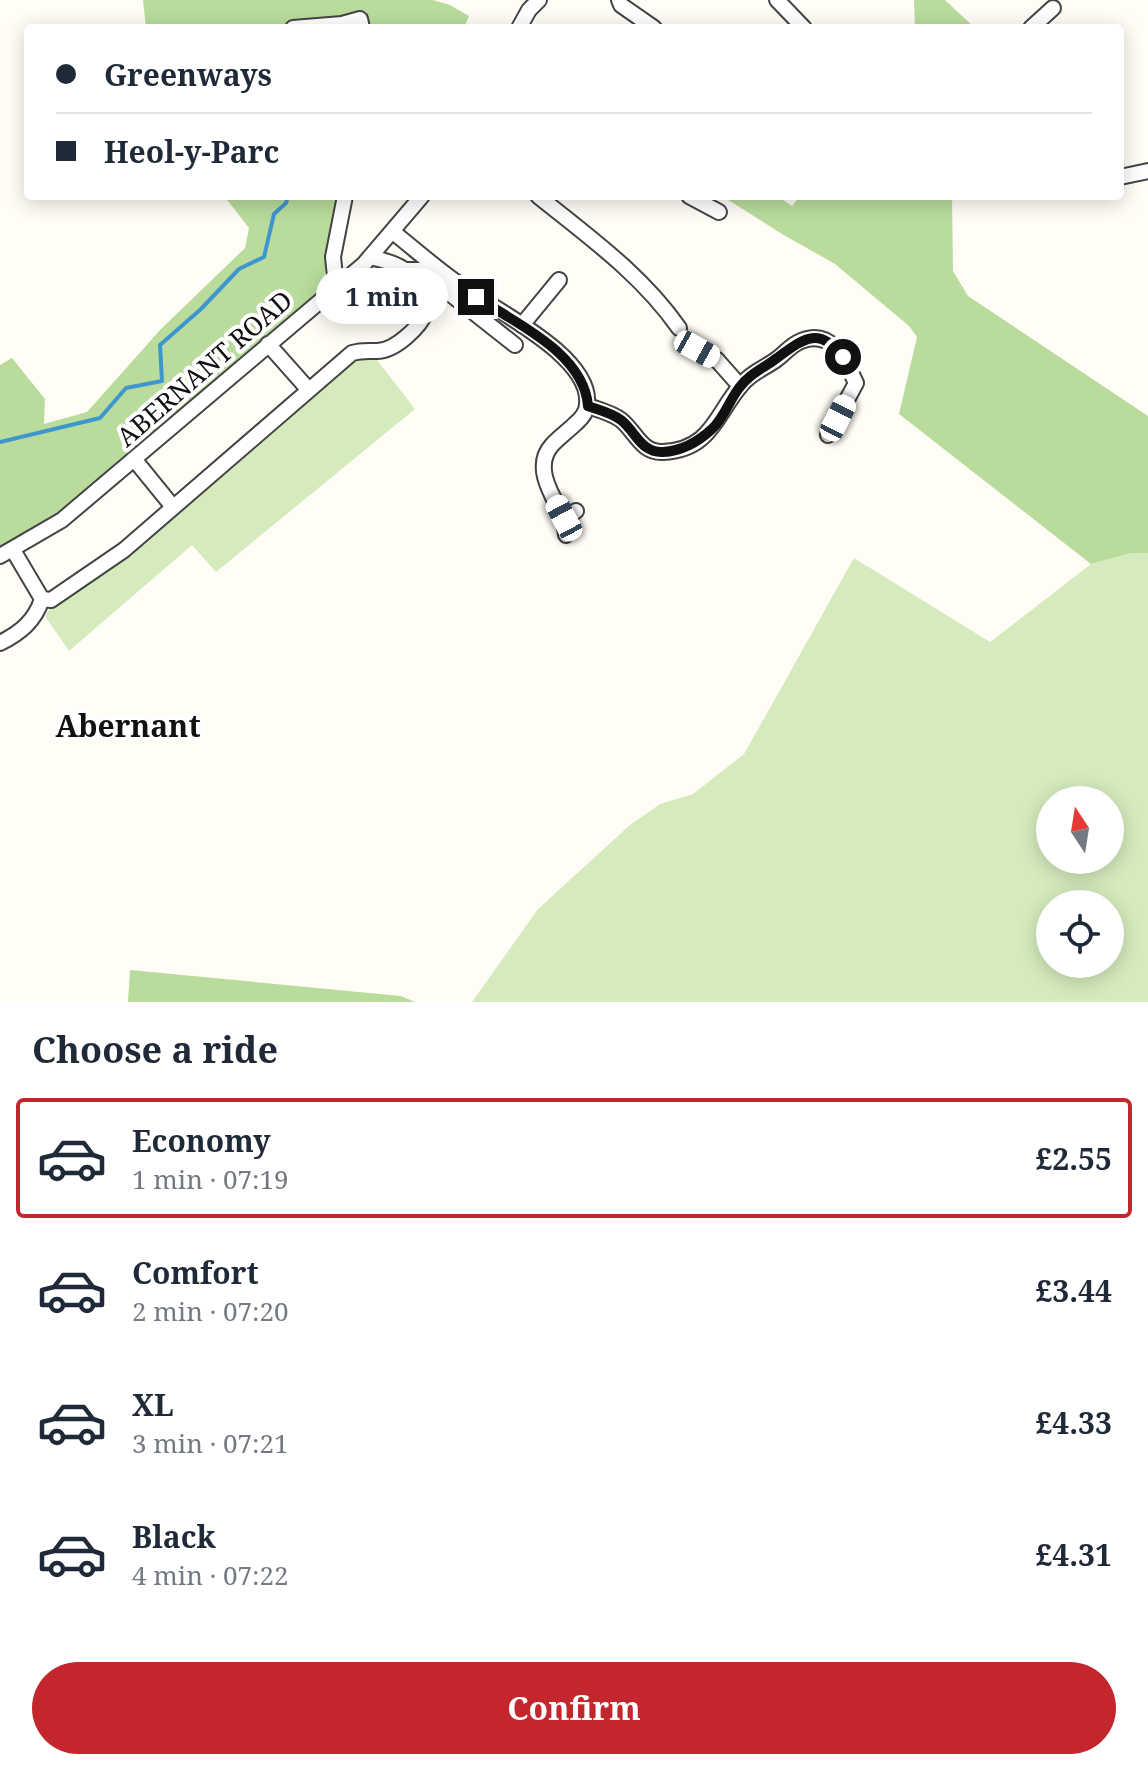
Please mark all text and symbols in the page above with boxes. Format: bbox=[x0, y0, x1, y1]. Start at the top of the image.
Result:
text: Greenways bbox=[104, 54, 272, 95]
text: Heol-y-Parc bbox=[104, 131, 279, 172]
callout: 1 min bbox=[316, 269, 448, 325]
text: 1 min bbox=[345, 278, 419, 314]
route end bbox=[458, 279, 494, 315]
street label: ABERNANT ROAD bbox=[108, 282, 300, 454]
car bbox=[670, 327, 724, 371]
route start bbox=[825, 339, 861, 375]
car bbox=[816, 391, 860, 445]
car bbox=[542, 491, 586, 545]
district label: Abernant bbox=[55, 705, 201, 746]
north arrow bbox=[1036, 786, 1124, 874]
map controls bbox=[1036, 786, 1124, 978]
button: locate bbox=[1036, 890, 1124, 978]
text: Choose a ride bbox=[32, 1025, 278, 1074]
text: Economy bbox=[132, 1120, 271, 1161]
icon: car bbox=[36, 1122, 108, 1194]
text: £2.55 bbox=[1036, 1138, 1112, 1179]
text: 1 min · 07:19 bbox=[132, 1161, 289, 1197]
text: Comfort bbox=[132, 1252, 259, 1293]
icon: car bbox=[36, 1254, 108, 1326]
text: £3.44 bbox=[1036, 1270, 1112, 1311]
text: 2 min · 07:20 bbox=[132, 1293, 289, 1329]
text: XL bbox=[132, 1384, 174, 1425]
icon: car bbox=[36, 1386, 108, 1458]
text: £4.33 bbox=[1036, 1402, 1112, 1443]
text: 3 min · 07:21 bbox=[132, 1425, 289, 1461]
text: Black bbox=[132, 1516, 216, 1557]
icon: car bbox=[36, 1518, 108, 1590]
text: £4.31 bbox=[1036, 1534, 1112, 1575]
text: 4 min · 07:22 bbox=[132, 1557, 289, 1593]
button: Confirm bbox=[32, 1662, 1116, 1754]

